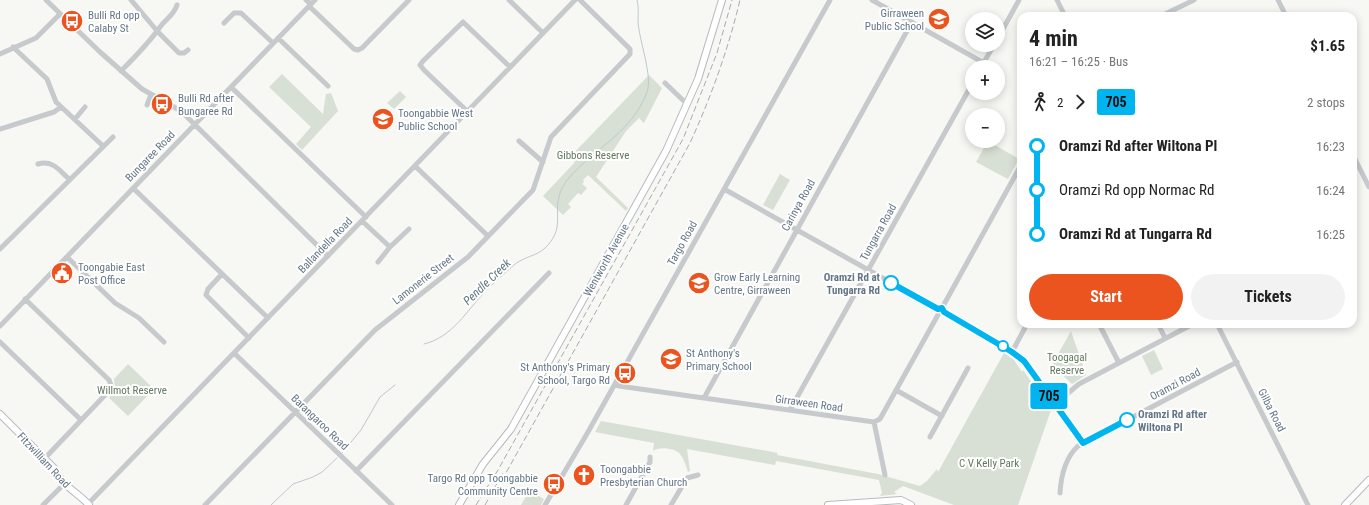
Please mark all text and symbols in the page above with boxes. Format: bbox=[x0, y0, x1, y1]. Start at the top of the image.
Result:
school or university icon: Girraween Public School bbox=[926, 6, 952, 32]
place label: Girraween Public School bbox=[865, 7, 924, 33]
bus stop icon: Bulli Rd opp Calaby St bbox=[59, 8, 85, 34]
place label: Bulli Rd opp Calaby St bbox=[88, 9, 140, 35]
map controls bbox=[965, 12, 1005, 148]
button: layers bbox=[965, 12, 1005, 52]
text: 4 min bbox=[1029, 26, 1078, 51]
text: $1.65 bbox=[1310, 37, 1345, 55]
text: 16:21 – 16:25 · Bus bbox=[1029, 54, 1128, 69]
button: + bbox=[965, 60, 1005, 100]
bus stop icon: Bulli Rd after Bungaree Rd bbox=[149, 91, 175, 117]
icon: walk bbox=[1029, 91, 1051, 113]
icon: forward bbox=[1069, 91, 1091, 113]
place label: Bulli Rd after Bungaree Rd bbox=[178, 92, 234, 118]
text: 705 bbox=[1105, 94, 1127, 110]
text: 2 bbox=[1057, 95, 1063, 110]
text: 2 stops bbox=[1307, 95, 1345, 110]
school or university icon: Toongabbie West Public School bbox=[370, 106, 396, 132]
place label: Toongabbie West Public School bbox=[398, 107, 473, 133]
button: − bbox=[965, 108, 1005, 148]
street label: Bungaree Road bbox=[123, 128, 178, 184]
text: Oramzi Rd after Wiltona Pl bbox=[1059, 137, 1217, 155]
text: 16:23 bbox=[1316, 139, 1345, 154]
park label: Gibbons Reserve bbox=[557, 149, 629, 162]
street label: Carinya Road bbox=[779, 177, 818, 233]
text: Oramzi Rd opp Normac Rd bbox=[1059, 181, 1215, 199]
text: 16:24 bbox=[1316, 183, 1345, 198]
street label: Tungarra Road bbox=[857, 202, 899, 263]
street label: Ballandella Road bbox=[296, 215, 355, 276]
street label: Targo Road bbox=[665, 219, 700, 268]
street label: Wentworth Avenue bbox=[581, 222, 632, 299]
text: Oramzi Rd at Tungarra Rd bbox=[1059, 225, 1212, 243]
text: 16:25 bbox=[1316, 227, 1345, 242]
street label: Lamonerie Street bbox=[390, 251, 457, 307]
water label: Pendle Creek bbox=[460, 256, 514, 308]
public building icon: Toongabie East Post Office bbox=[49, 260, 75, 286]
place label: Toongabie East Post Office bbox=[78, 261, 145, 287]
school or university icon: Grow Early Learning Centre, Girraween bbox=[686, 270, 712, 296]
place label: Grow Early Learning Centre, Girraween bbox=[714, 271, 800, 297]
place label: Oramzi Rd at Tungarra Rd bbox=[824, 271, 881, 297]
button: Start bbox=[1029, 274, 1183, 320]
button: Tickets bbox=[1191, 274, 1345, 320]
marker: Oramzi Rd at Tungarra Rd bbox=[883, 275, 899, 291]
unlabelled marker bbox=[997, 340, 1009, 352]
school or university icon: St Anthony's Primary School bbox=[658, 346, 684, 372]
place label: St Anthony's Primary School bbox=[686, 347, 752, 373]
park label: Toogagal Reserve bbox=[1047, 351, 1087, 377]
bus stop icon: St Anthony's Primary School, Targo Rd bbox=[612, 360, 638, 386]
place label: St Anthony's Primary School, Targo Rd bbox=[520, 361, 610, 387]
street label: Oramzi Road bbox=[1148, 366, 1203, 403]
line badge: 705 bbox=[1026, 383, 1072, 409]
park label: Willmot Reserve bbox=[97, 384, 167, 397]
street label: Gilba Road bbox=[1255, 386, 1288, 434]
text: 705 bbox=[1038, 388, 1060, 404]
street label: Barangaroo Road bbox=[288, 392, 351, 453]
street label: Girraween Road bbox=[774, 392, 844, 415]
place label: Oramzi Rd after Wiltona Pl bbox=[1138, 408, 1207, 434]
marker: Oramzi Rd after Wiltona Pl bbox=[1119, 412, 1135, 428]
street label: Fitzwilliam Road bbox=[15, 430, 73, 491]
park label: C V Kelly Park bbox=[959, 457, 1019, 470]
church icon: Toongabbie Presbyterian Church bbox=[571, 462, 597, 488]
place label: Toongabbie Presbyterian Church bbox=[600, 463, 687, 489]
bus stop icon: Targo Rd opp Toongabbie Community Centre bbox=[541, 471, 567, 497]
place label: Targo Rd opp Toongabbie Community Centre bbox=[428, 472, 538, 498]

